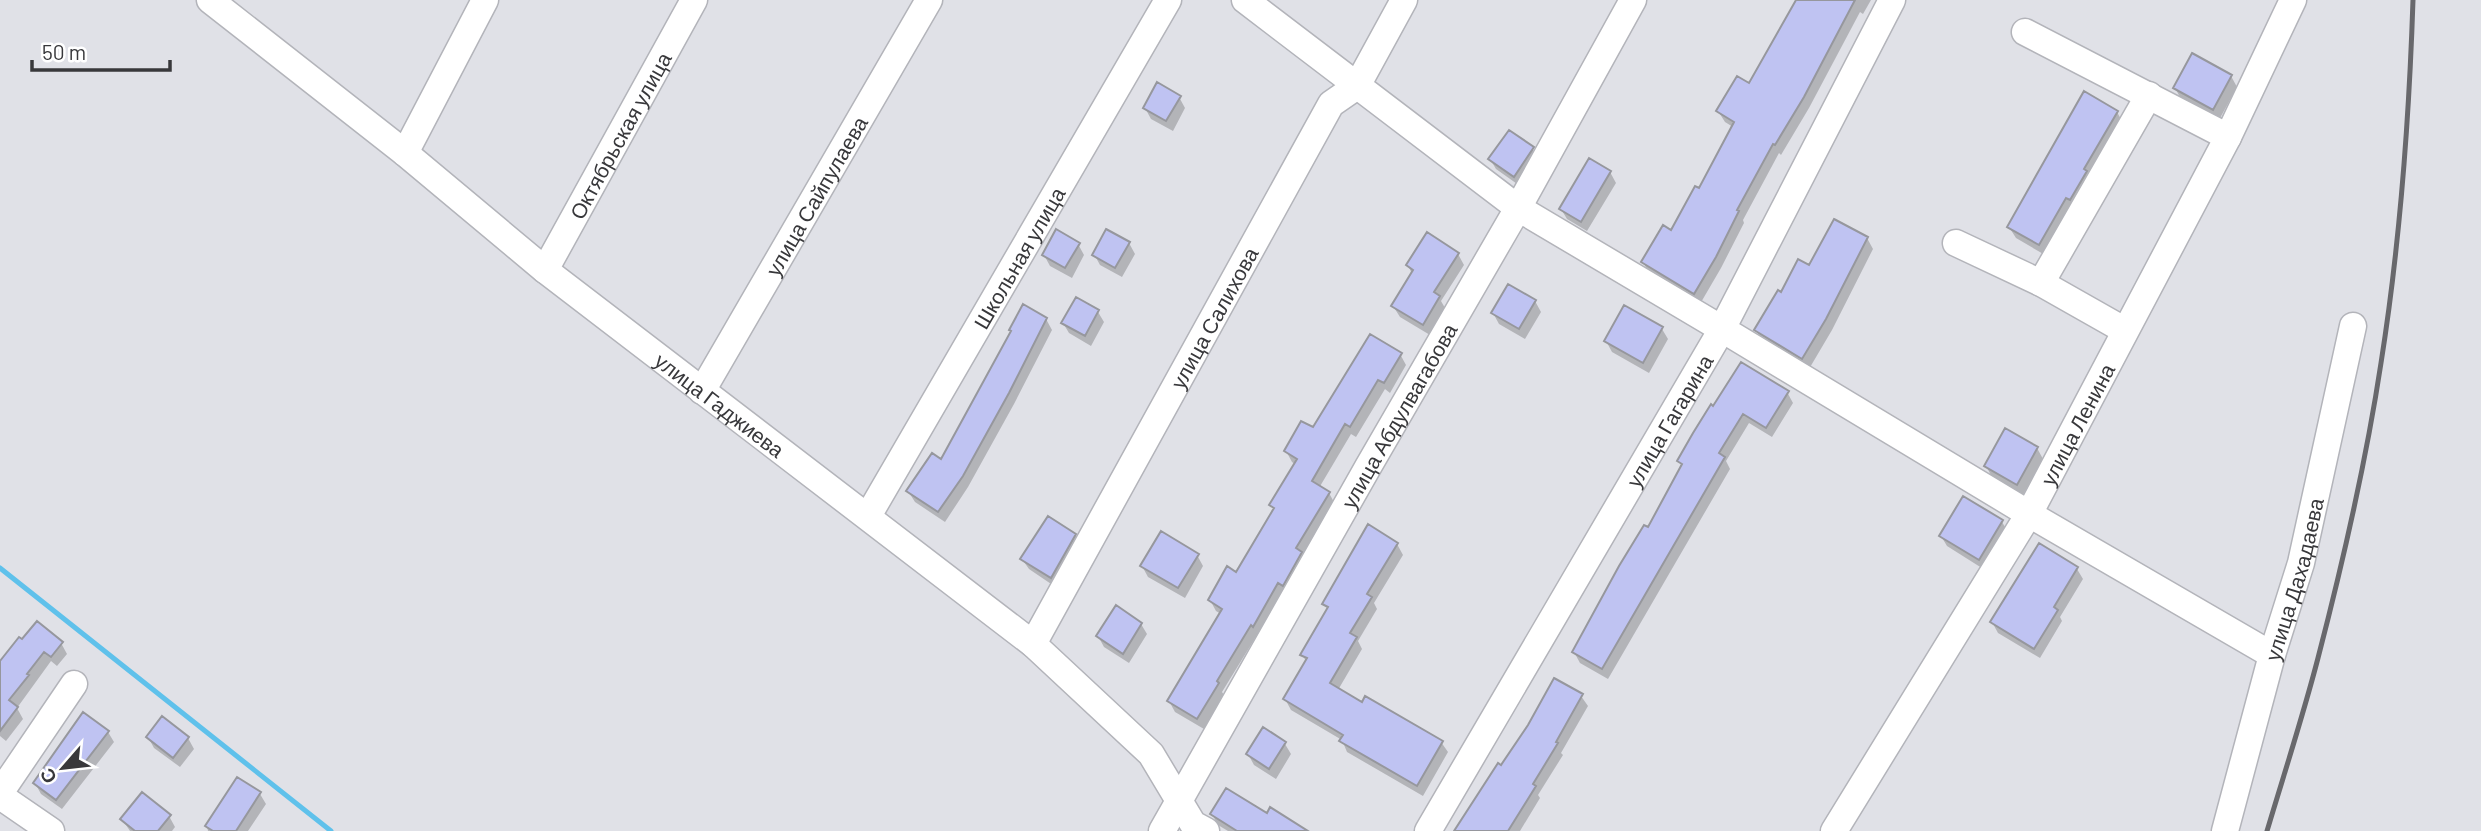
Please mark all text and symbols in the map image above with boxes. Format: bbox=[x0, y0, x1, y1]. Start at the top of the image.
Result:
scale bar bbox=[32, 28, 170, 72]
text: 50 m bbox=[42, 39, 86, 64]
street label: Октябрьская улица bbox=[563, 47, 676, 223]
street label: улица Сайпулаева bbox=[759, 111, 872, 280]
street label: Школьная улица bbox=[967, 182, 1069, 333]
street label: улица Салихова bbox=[1164, 242, 1262, 392]
street label: улица Абдулвагабова bbox=[1335, 318, 1461, 512]
street label: улица Гаджиева bbox=[651, 347, 790, 462]
street label: улица Гагарина bbox=[1620, 349, 1717, 491]
street label: улица Ленина bbox=[2034, 359, 2119, 489]
street label: улица Дахадаева bbox=[2259, 495, 2328, 663]
north arrow bbox=[28, 733, 98, 803]
text: С bbox=[34, 765, 61, 788]

